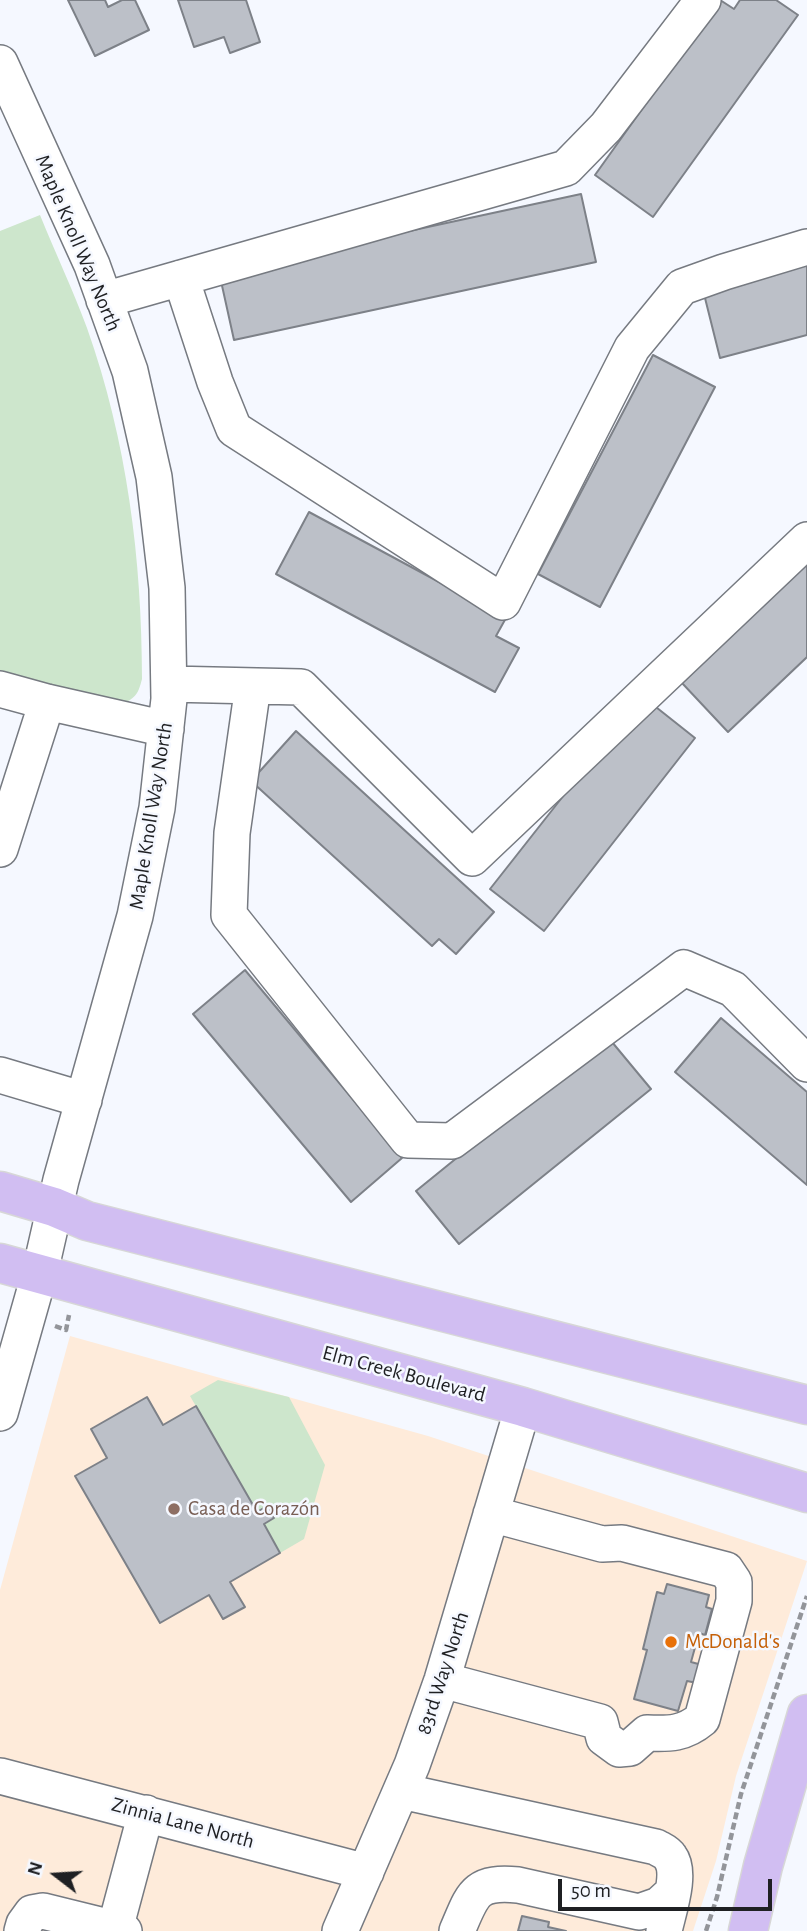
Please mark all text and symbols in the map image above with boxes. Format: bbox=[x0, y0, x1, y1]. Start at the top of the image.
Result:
street label: Maple Knoll Way North bbox=[29, 151, 127, 335]
street label: Maple Knoll Way North bbox=[124, 721, 178, 911]
street label: Elm Creek Boulevard bbox=[320, 1340, 488, 1408]
place label: Casa de Corazón bbox=[188, 1496, 320, 1522]
marker: Casa de Corazón bbox=[166, 1501, 182, 1517]
street label: 83rd Way North bbox=[411, 1608, 475, 1738]
place label: McDonald's bbox=[685, 1629, 780, 1655]
marker: McDonald's bbox=[663, 1634, 679, 1650]
street label: Zinnia Lane North bbox=[109, 1792, 257, 1854]
north arrow bbox=[21, 1840, 91, 1910]
text: N bbox=[24, 1860, 46, 1878]
scale bar bbox=[562, 1864, 776, 1908]
text: 50 m bbox=[571, 1880, 611, 1901]

